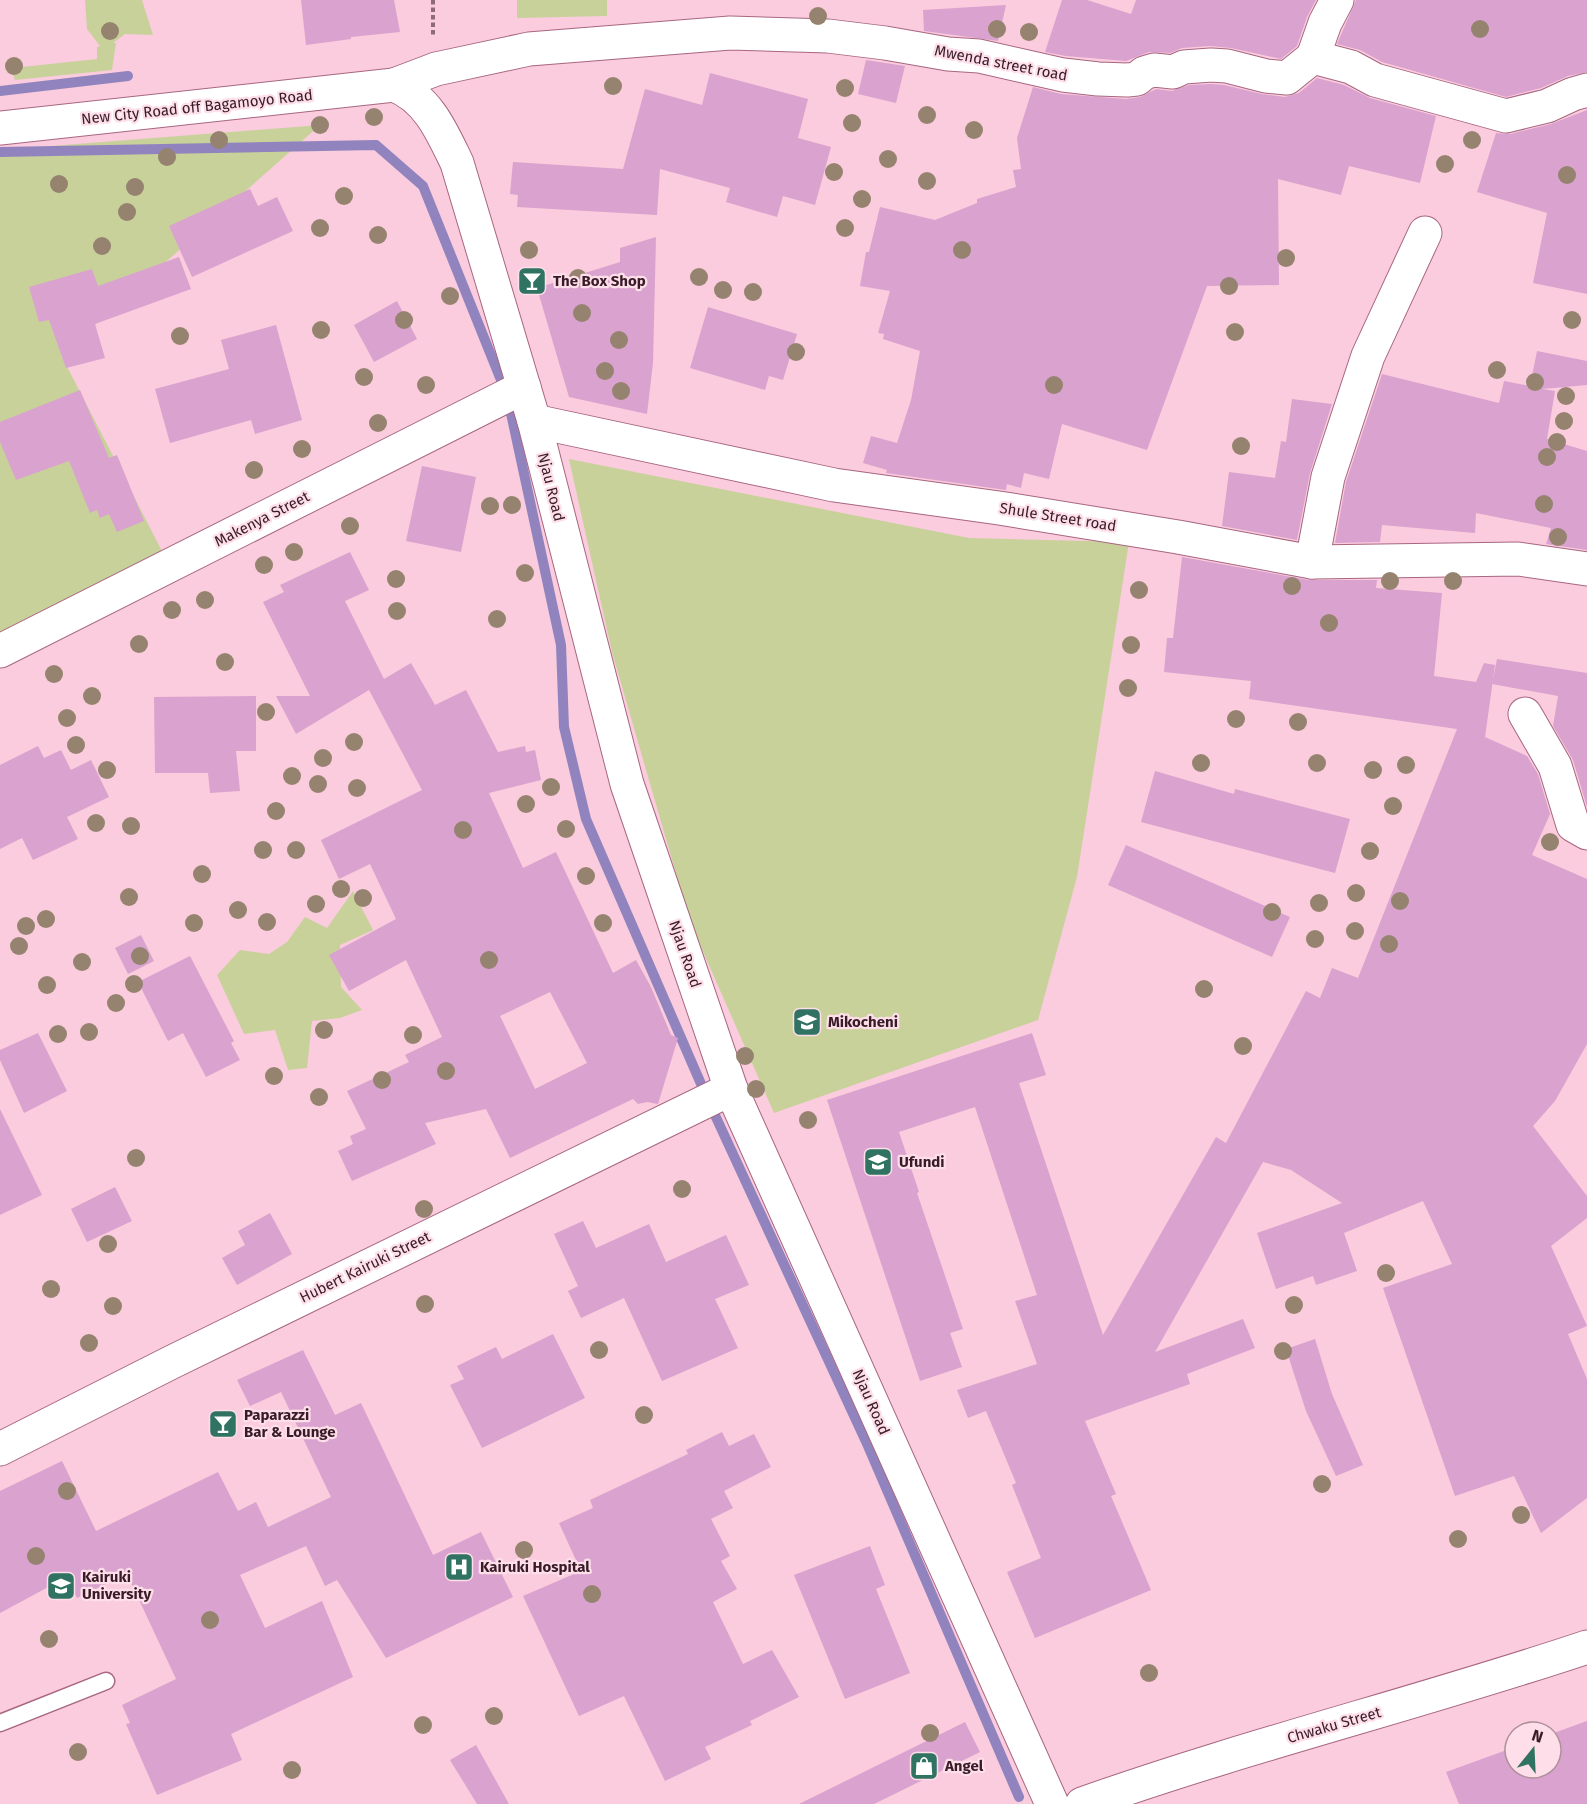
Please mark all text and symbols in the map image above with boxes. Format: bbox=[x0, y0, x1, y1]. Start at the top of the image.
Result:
street label: Mwenda street road bbox=[933, 41, 1069, 85]
street label: New City Road off Bagamoyo Road bbox=[80, 86, 314, 128]
bar icon: The Box Shop bbox=[516, 265, 548, 297]
place label: The Box Shop bbox=[553, 272, 646, 290]
street label: Njau Road bbox=[534, 451, 568, 523]
street label: Makenya Street bbox=[211, 487, 313, 551]
street label: Shule Street road bbox=[998, 499, 1118, 535]
street label: Njau Road bbox=[665, 918, 705, 990]
school or university icon: Mikocheni bbox=[791, 1006, 823, 1038]
place label: Mikocheni bbox=[828, 1013, 898, 1031]
school or university icon: Ufundi bbox=[862, 1146, 894, 1178]
place label: Ufundi bbox=[899, 1153, 945, 1171]
street label: Hubert Kairuki Street bbox=[297, 1227, 434, 1307]
street label: Njau Road bbox=[849, 1366, 893, 1438]
place label: Paparazzi Bar & Lounge bbox=[244, 1406, 336, 1441]
bar icon: Paparazzi Bar & Lounge bbox=[207, 1408, 239, 1440]
hospital icon: Kairuki Hospital bbox=[443, 1551, 475, 1583]
place label: Kairuki Hospital bbox=[480, 1558, 590, 1576]
place label: Kairuki University bbox=[82, 1568, 152, 1603]
school or university icon: Kairuki University bbox=[45, 1570, 77, 1602]
street label: Chwaku Street bbox=[1285, 1703, 1384, 1747]
north arrow bbox=[1503, 1720, 1563, 1780]
text: N bbox=[1530, 1726, 1545, 1747]
shop icon: Angel bbox=[908, 1750, 940, 1782]
place label: Angel bbox=[944, 1757, 984, 1775]

